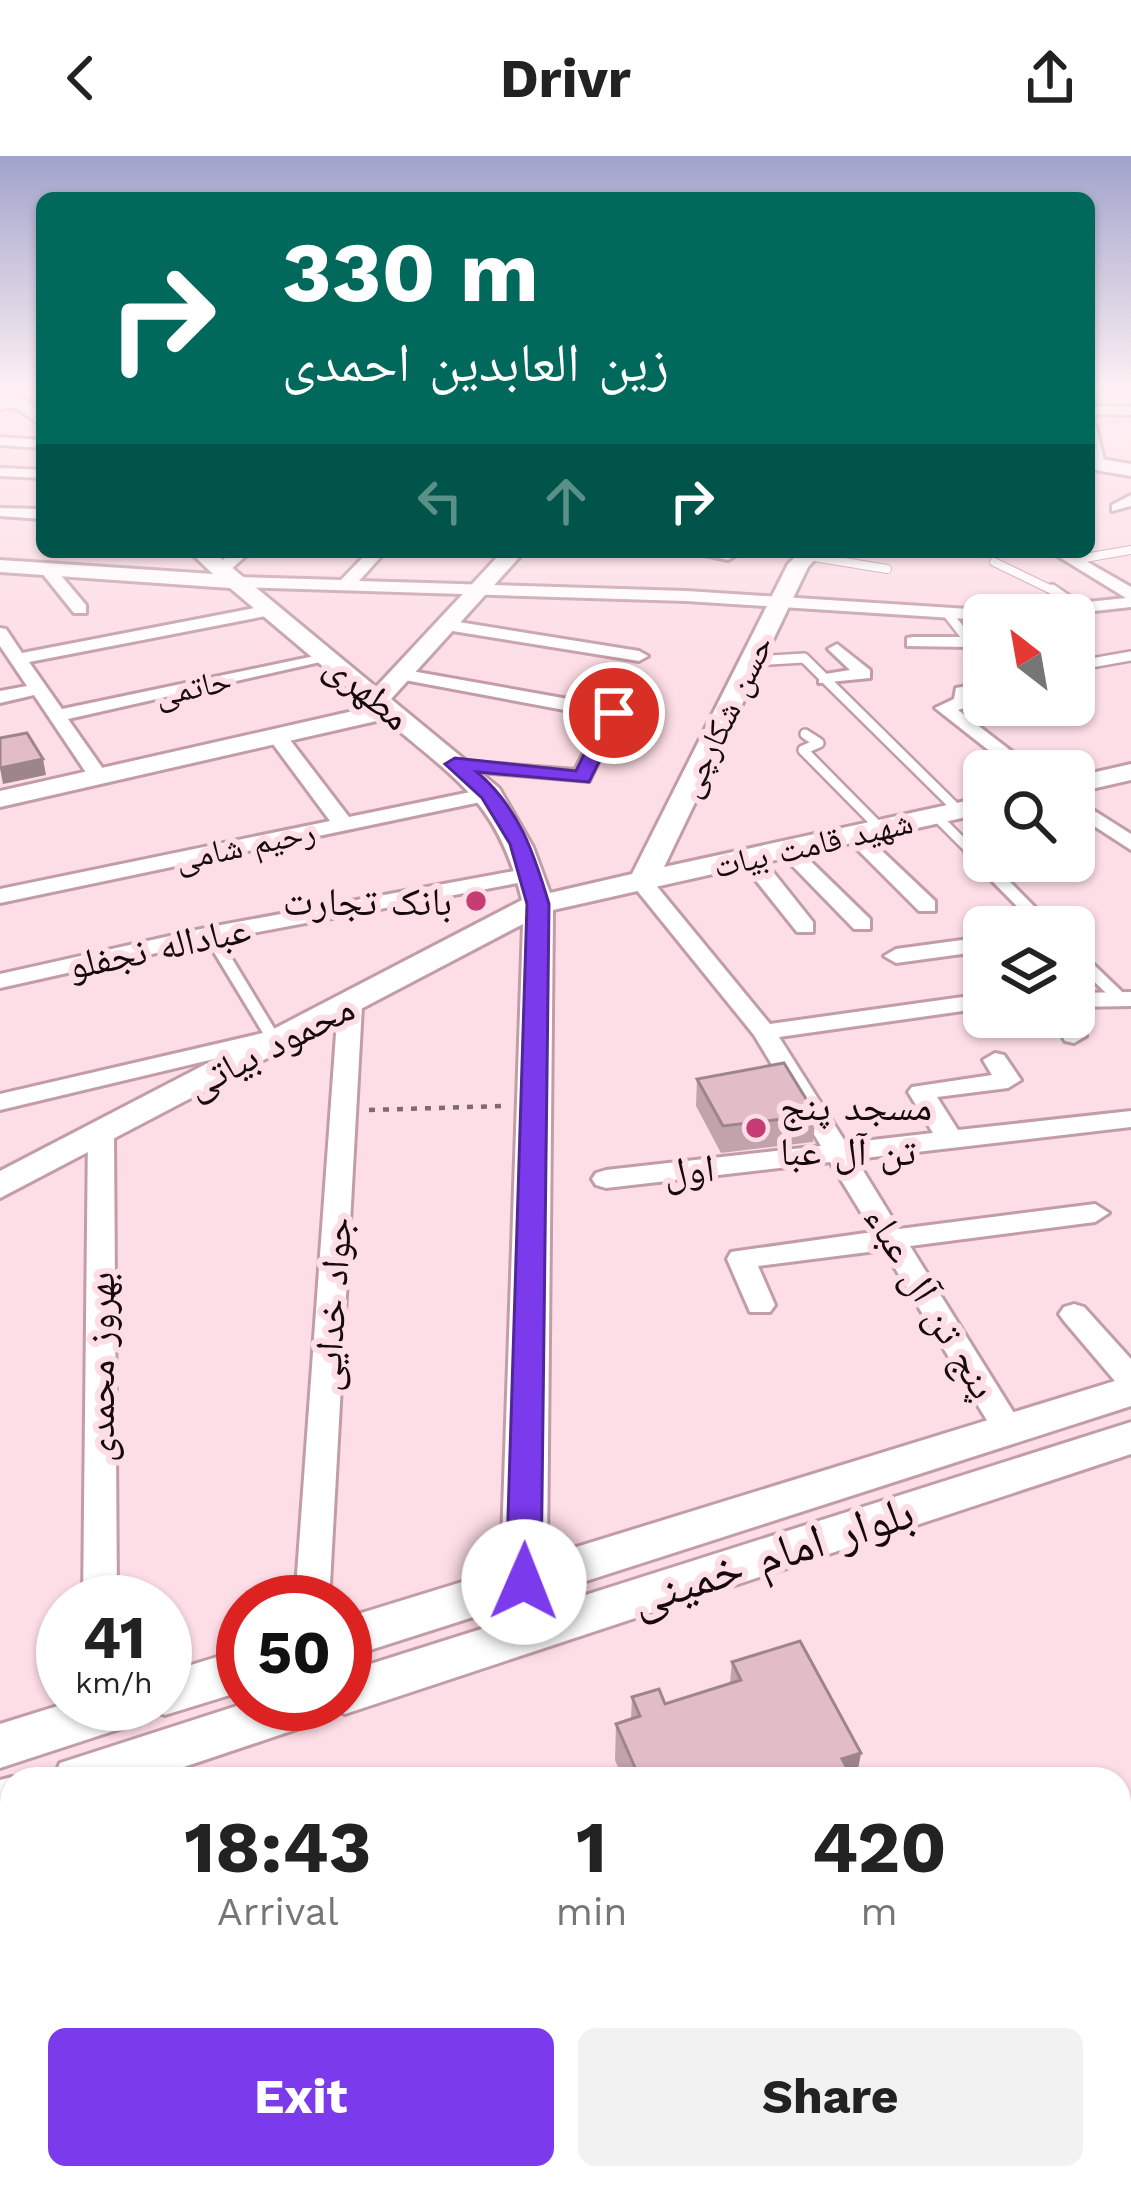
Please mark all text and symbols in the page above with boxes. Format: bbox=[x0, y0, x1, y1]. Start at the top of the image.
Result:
icon: back bbox=[48, 45, 114, 111]
icon: share bbox=[1017, 45, 1083, 111]
text: Drivr bbox=[500, 47, 631, 110]
text: 330 m bbox=[282, 223, 539, 321]
icon: right bbox=[84, 240, 240, 396]
text: زین العابدین احمدی bbox=[282, 331, 669, 394]
icon: left bbox=[407, 468, 473, 534]
icon: ahead bbox=[533, 468, 599, 534]
icon: right bbox=[659, 468, 725, 534]
north arrow bbox=[963, 594, 1095, 726]
map controls bbox=[963, 594, 1095, 1038]
street label: حسن شکارچی bbox=[669, 629, 782, 804]
street label: مطهری bbox=[316, 643, 420, 740]
street label: حاتمی bbox=[151, 660, 235, 715]
pin bbox=[563, 662, 665, 764]
icon: arrive bbox=[581, 680, 647, 746]
button: search bbox=[963, 750, 1095, 882]
street label: شهید قامت بیات bbox=[710, 802, 916, 886]
street label: رحیم شامی bbox=[171, 811, 319, 882]
place label: بانک تجارت bbox=[283, 879, 452, 924]
marker: بانک تجارت bbox=[463, 888, 489, 914]
street label: عباداله نجفلو bbox=[64, 906, 254, 988]
button: layers bbox=[963, 906, 1095, 1038]
street label: محمود بیاتی bbox=[179, 985, 362, 1109]
place label: مسجد پنج تن آل عبا bbox=[780, 1084, 932, 1176]
marker: مسجد پنج تن آل عبا bbox=[743, 1115, 769, 1141]
street label: اول bbox=[661, 1145, 717, 1196]
street label: پنج تن آل عباء bbox=[853, 1197, 1006, 1408]
street label: جواد خدایی bbox=[303, 1215, 363, 1393]
street label: بهروز محمدی bbox=[78, 1272, 124, 1462]
street label: بلوار امام خمینی bbox=[624, 1483, 921, 1630]
position arrow bbox=[461, 1519, 587, 1645]
speed limit sign: 50 bbox=[216, 1575, 372, 1731]
text: 41 bbox=[82, 1602, 146, 1673]
text: km/h bbox=[75, 1665, 153, 1700]
text: 18:43 bbox=[184, 1805, 371, 1889]
text: 1 bbox=[576, 1805, 607, 1889]
text: 420 bbox=[812, 1805, 947, 1889]
text: Arrival bbox=[217, 1889, 339, 1934]
text: min bbox=[556, 1889, 627, 1934]
text: m bbox=[861, 1889, 898, 1934]
button: Exit bbox=[48, 2028, 554, 2166]
button: Share bbox=[578, 2028, 1083, 2166]

